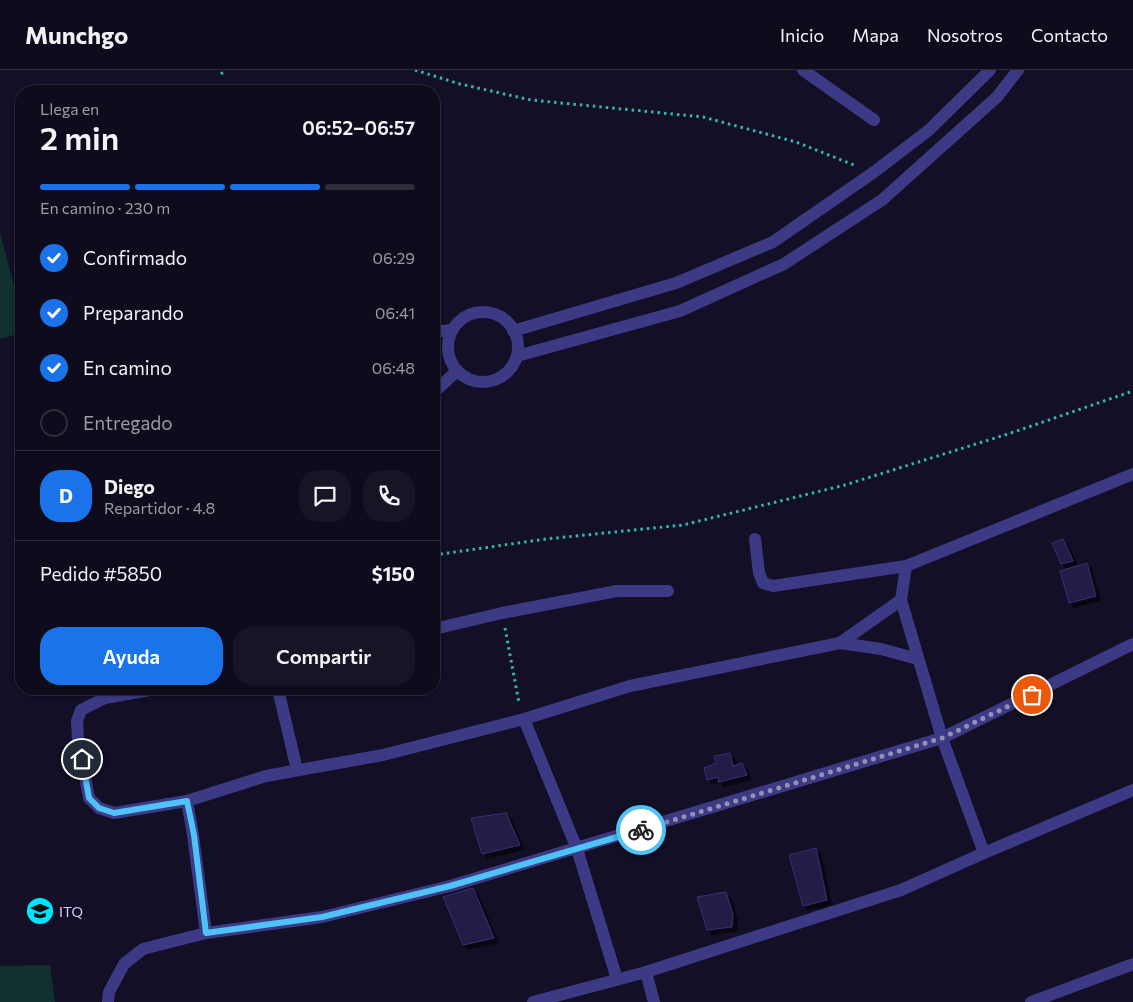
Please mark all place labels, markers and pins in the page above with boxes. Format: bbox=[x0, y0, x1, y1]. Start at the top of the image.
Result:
pin bbox=[1011, 674, 1053, 716]
pin bbox=[61, 738, 103, 780]
school or university icon: ITQ bbox=[25, 896, 55, 926]
place label: ITQ bbox=[59, 903, 83, 920]

